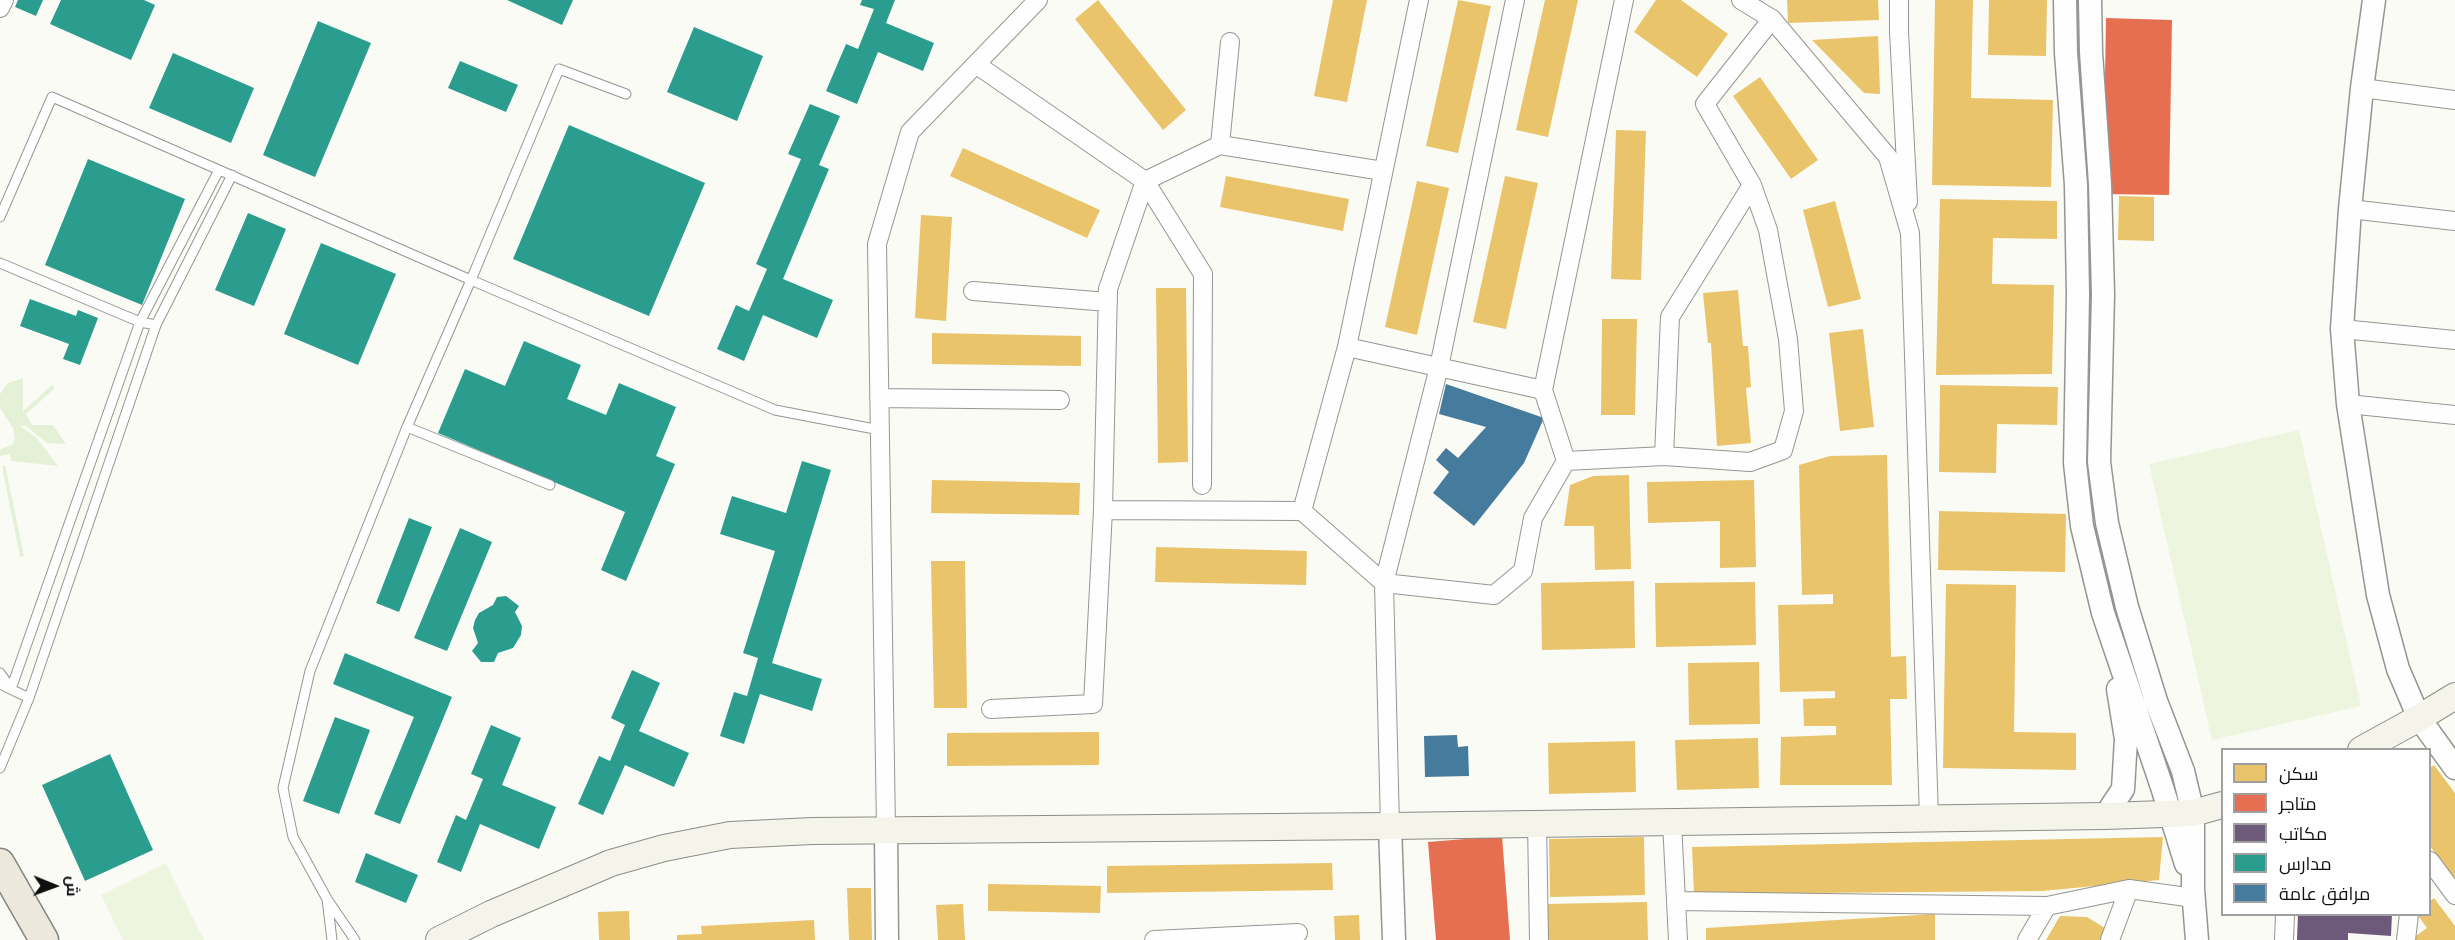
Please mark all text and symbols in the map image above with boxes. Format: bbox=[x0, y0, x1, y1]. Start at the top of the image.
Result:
legend bbox=[2221, 748, 2431, 916]
text: سكن bbox=[2279, 763, 2318, 784]
text: متاجر bbox=[2279, 793, 2317, 814]
text: مكاتب bbox=[2279, 823, 2327, 844]
text: مدارس bbox=[2279, 853, 2332, 874]
north arrow bbox=[24, 856, 84, 916]
text: ش bbox=[63, 876, 82, 897]
text: مرافق عامة bbox=[2279, 883, 2370, 904]

